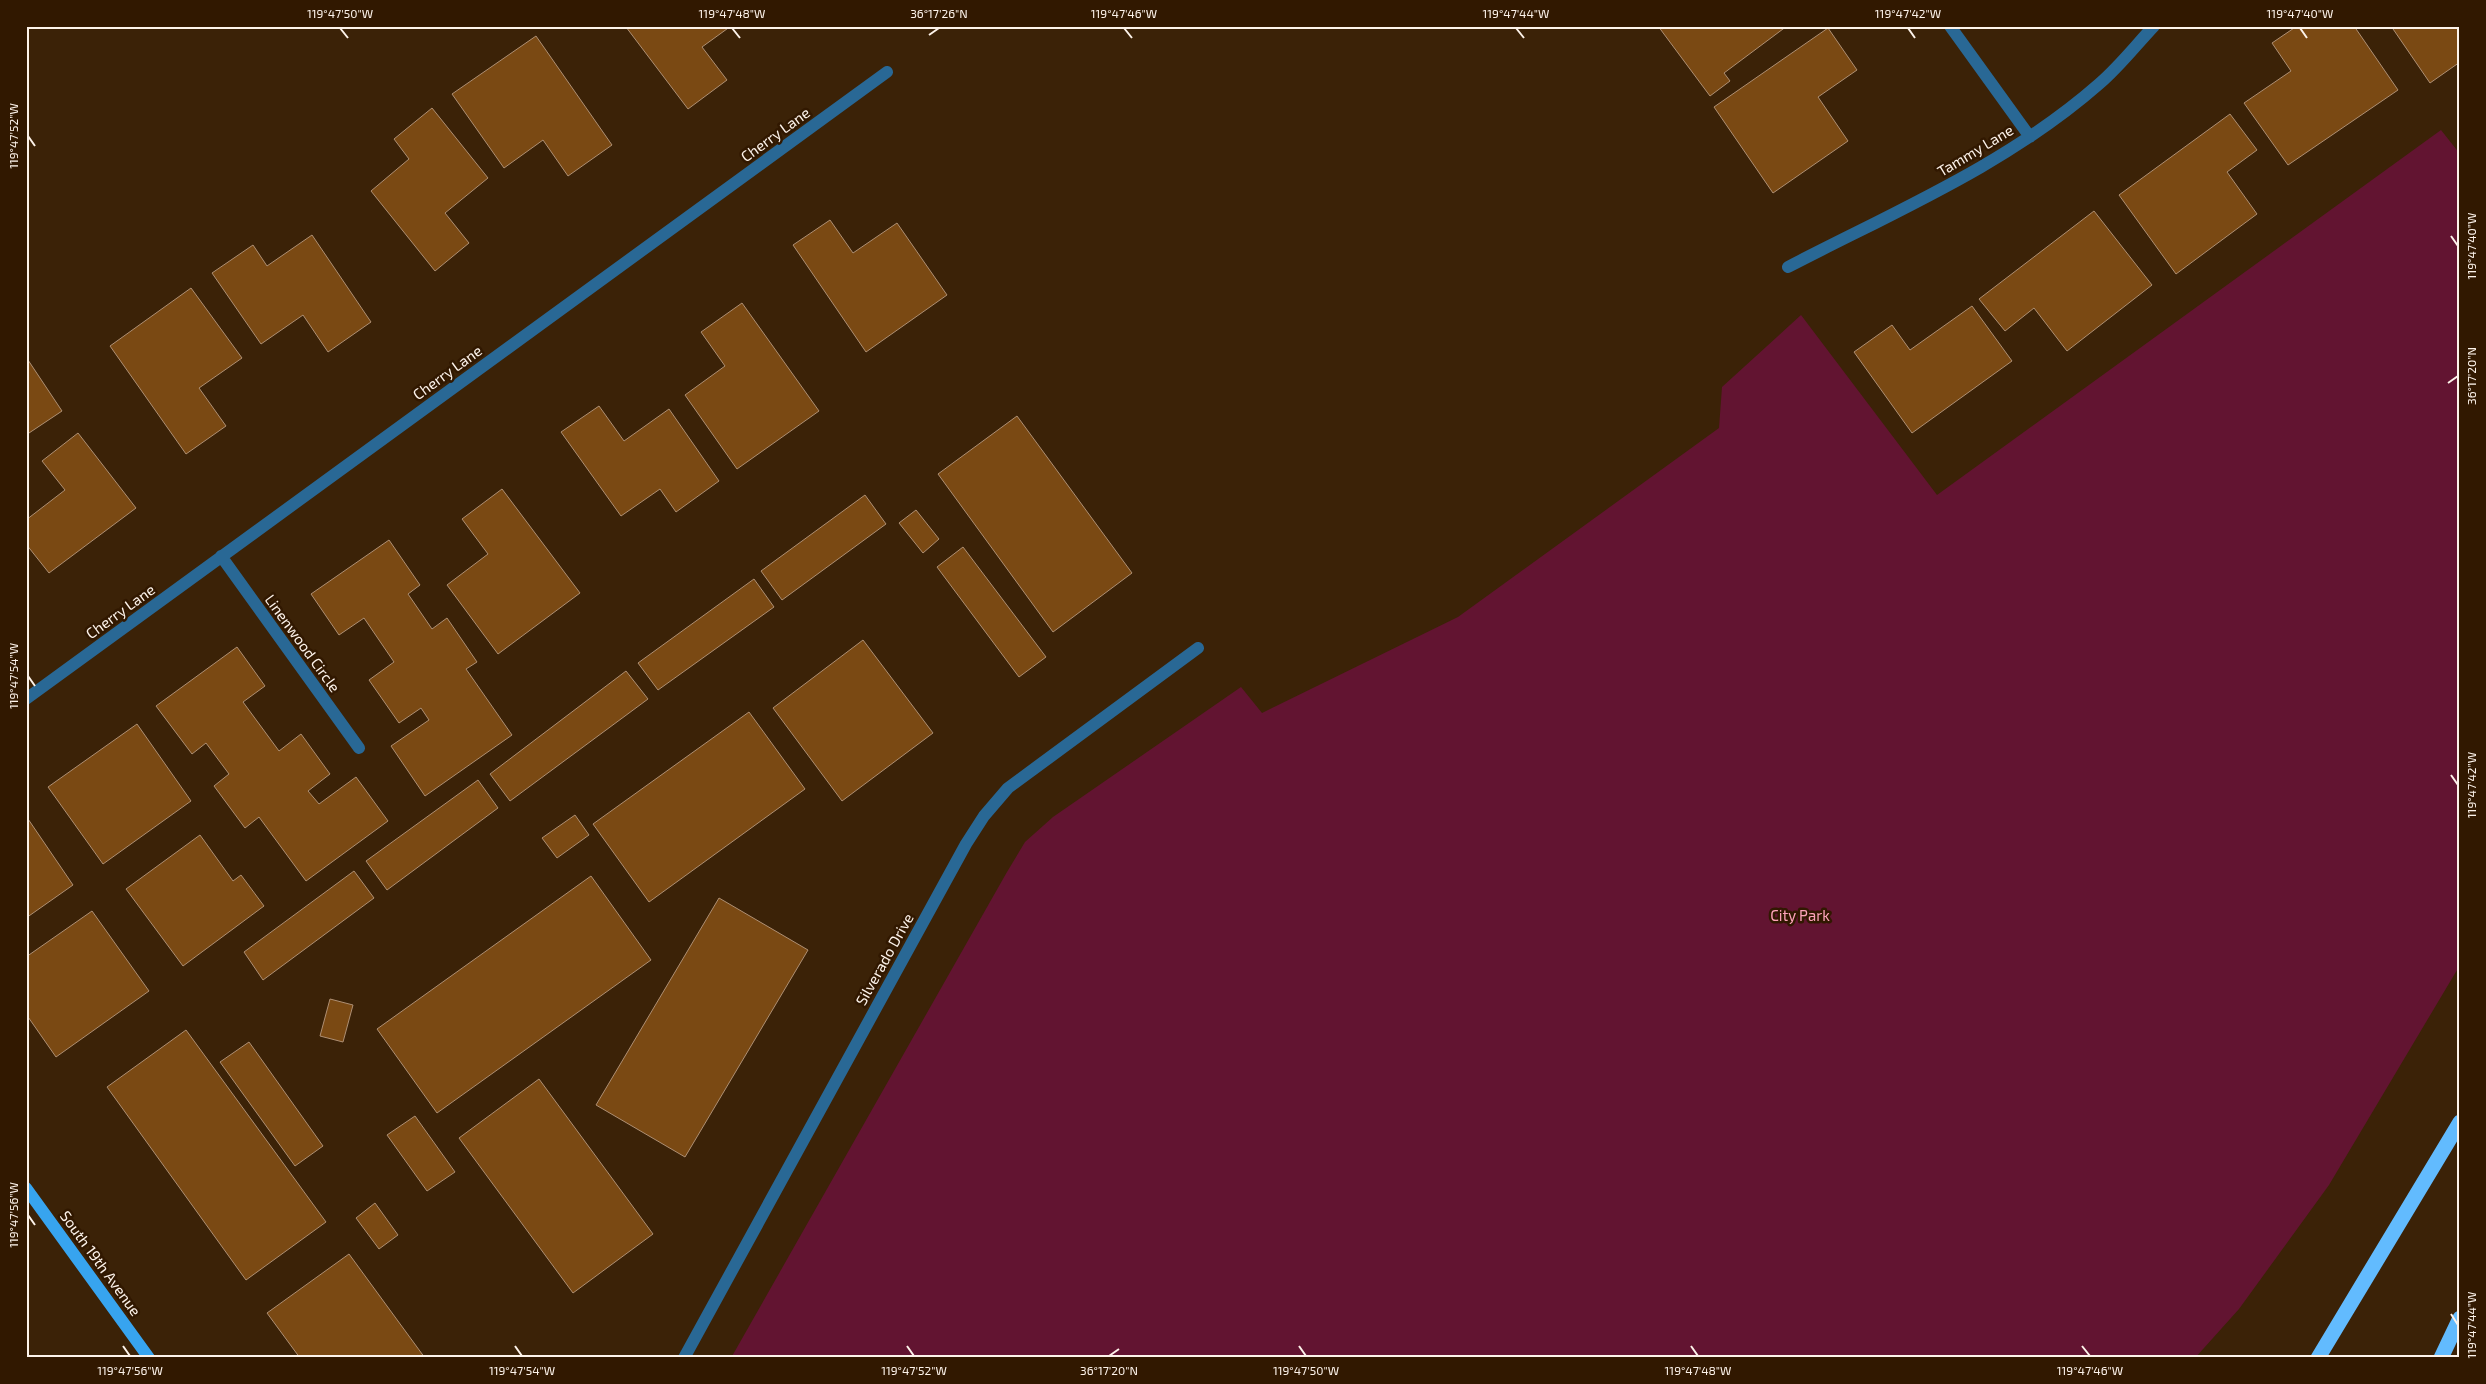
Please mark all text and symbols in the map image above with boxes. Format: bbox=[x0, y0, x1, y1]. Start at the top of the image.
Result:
text: 119°47'50"W bbox=[307, 6, 373, 20]
text: 119°47'48"W bbox=[699, 6, 765, 20]
text: 36°17'26"N bbox=[910, 6, 968, 20]
text: 119°47'46"W bbox=[1091, 6, 1157, 20]
text: 119°47'44"W bbox=[1483, 6, 1549, 20]
text: 119°47'42"W bbox=[1875, 6, 1941, 20]
text: 119°47'40"W bbox=[2267, 6, 2333, 20]
text: 119°47'52"W bbox=[6, 103, 20, 169]
street label: Cherry Lane bbox=[737, 103, 813, 165]
street label: Tammy Lane bbox=[1934, 120, 2016, 180]
text: 119°47'40"W bbox=[2464, 213, 2478, 279]
street label: Cherry Lane bbox=[409, 341, 485, 403]
text: 36°17'20"N bbox=[2464, 347, 2478, 405]
street label: Cherry Lane bbox=[82, 580, 158, 642]
street label: Linenwood Circle bbox=[262, 591, 344, 695]
text: 119°47'54"W bbox=[6, 643, 20, 709]
text: 119°47'42"W bbox=[2464, 752, 2478, 818]
park label: City Park bbox=[1770, 906, 1830, 924]
street label: Silverado Drive bbox=[851, 910, 917, 1008]
text: 119°47'56"W bbox=[6, 1182, 20, 1248]
street label: South 19th Avenue bbox=[57, 1207, 145, 1319]
text: 119°47'44"W bbox=[2464, 1292, 2478, 1358]
text: 119°47'56"W bbox=[97, 1363, 163, 1377]
text: 119°47'54"W bbox=[489, 1363, 555, 1377]
text: 119°47'52"W bbox=[881, 1363, 947, 1377]
text: 36°17'20"N bbox=[1080, 1363, 1138, 1377]
text: 119°47'50"W bbox=[1273, 1363, 1339, 1377]
text: 119°47'48"W bbox=[1665, 1363, 1731, 1377]
text: 119°47'46"W bbox=[2057, 1363, 2123, 1377]

